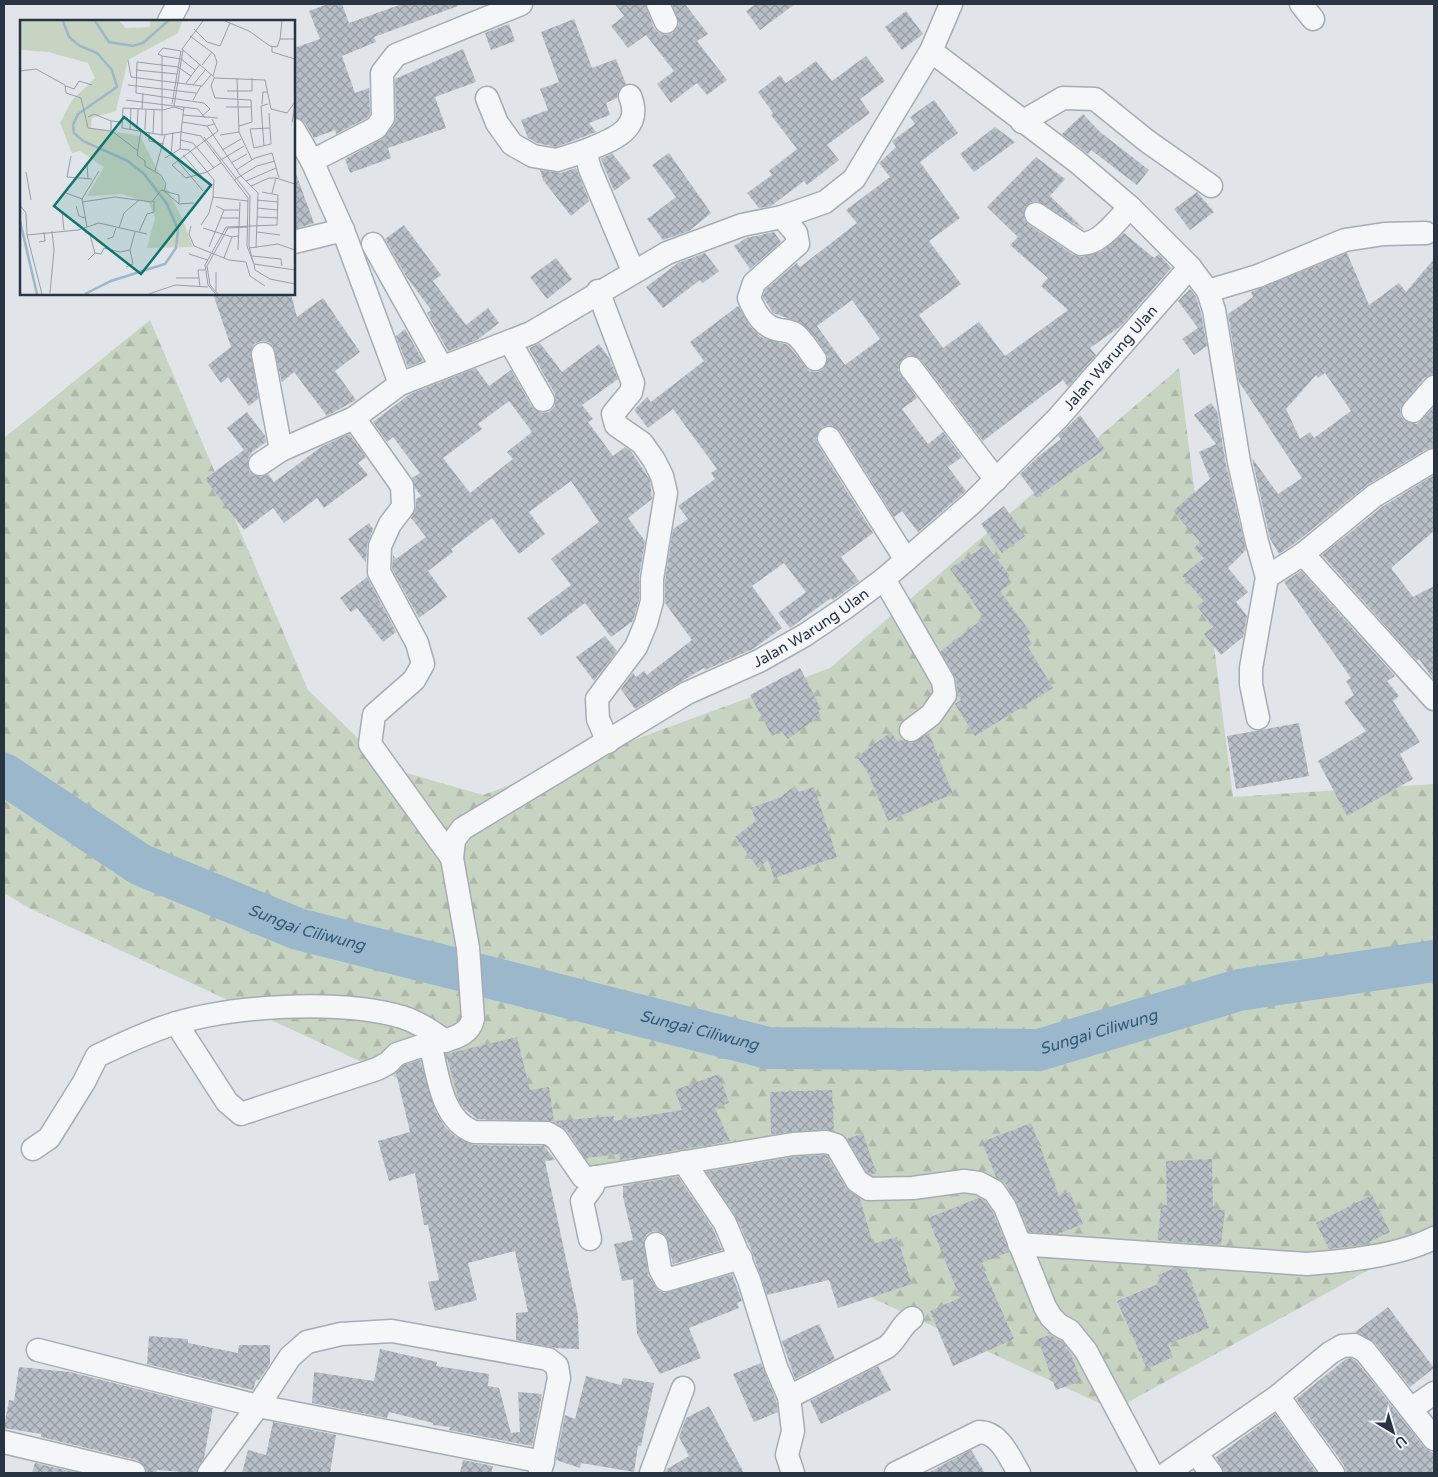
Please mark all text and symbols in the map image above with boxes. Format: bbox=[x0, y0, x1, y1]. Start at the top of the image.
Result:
inset map bbox=[20, 20, 295, 295]
street label: Jalan Warung Ulan bbox=[1060, 302, 1161, 414]
street label: Jalan Warung Ulan bbox=[751, 584, 872, 671]
water label: Sungai Ciliwung bbox=[245, 900, 368, 956]
water label: Sungai Ciliwung bbox=[1037, 1005, 1161, 1059]
water label: Sungai Ciliwung bbox=[638, 1006, 762, 1055]
north arrow bbox=[1368, 1407, 1418, 1457]
text: U bbox=[1391, 1432, 1410, 1452]

